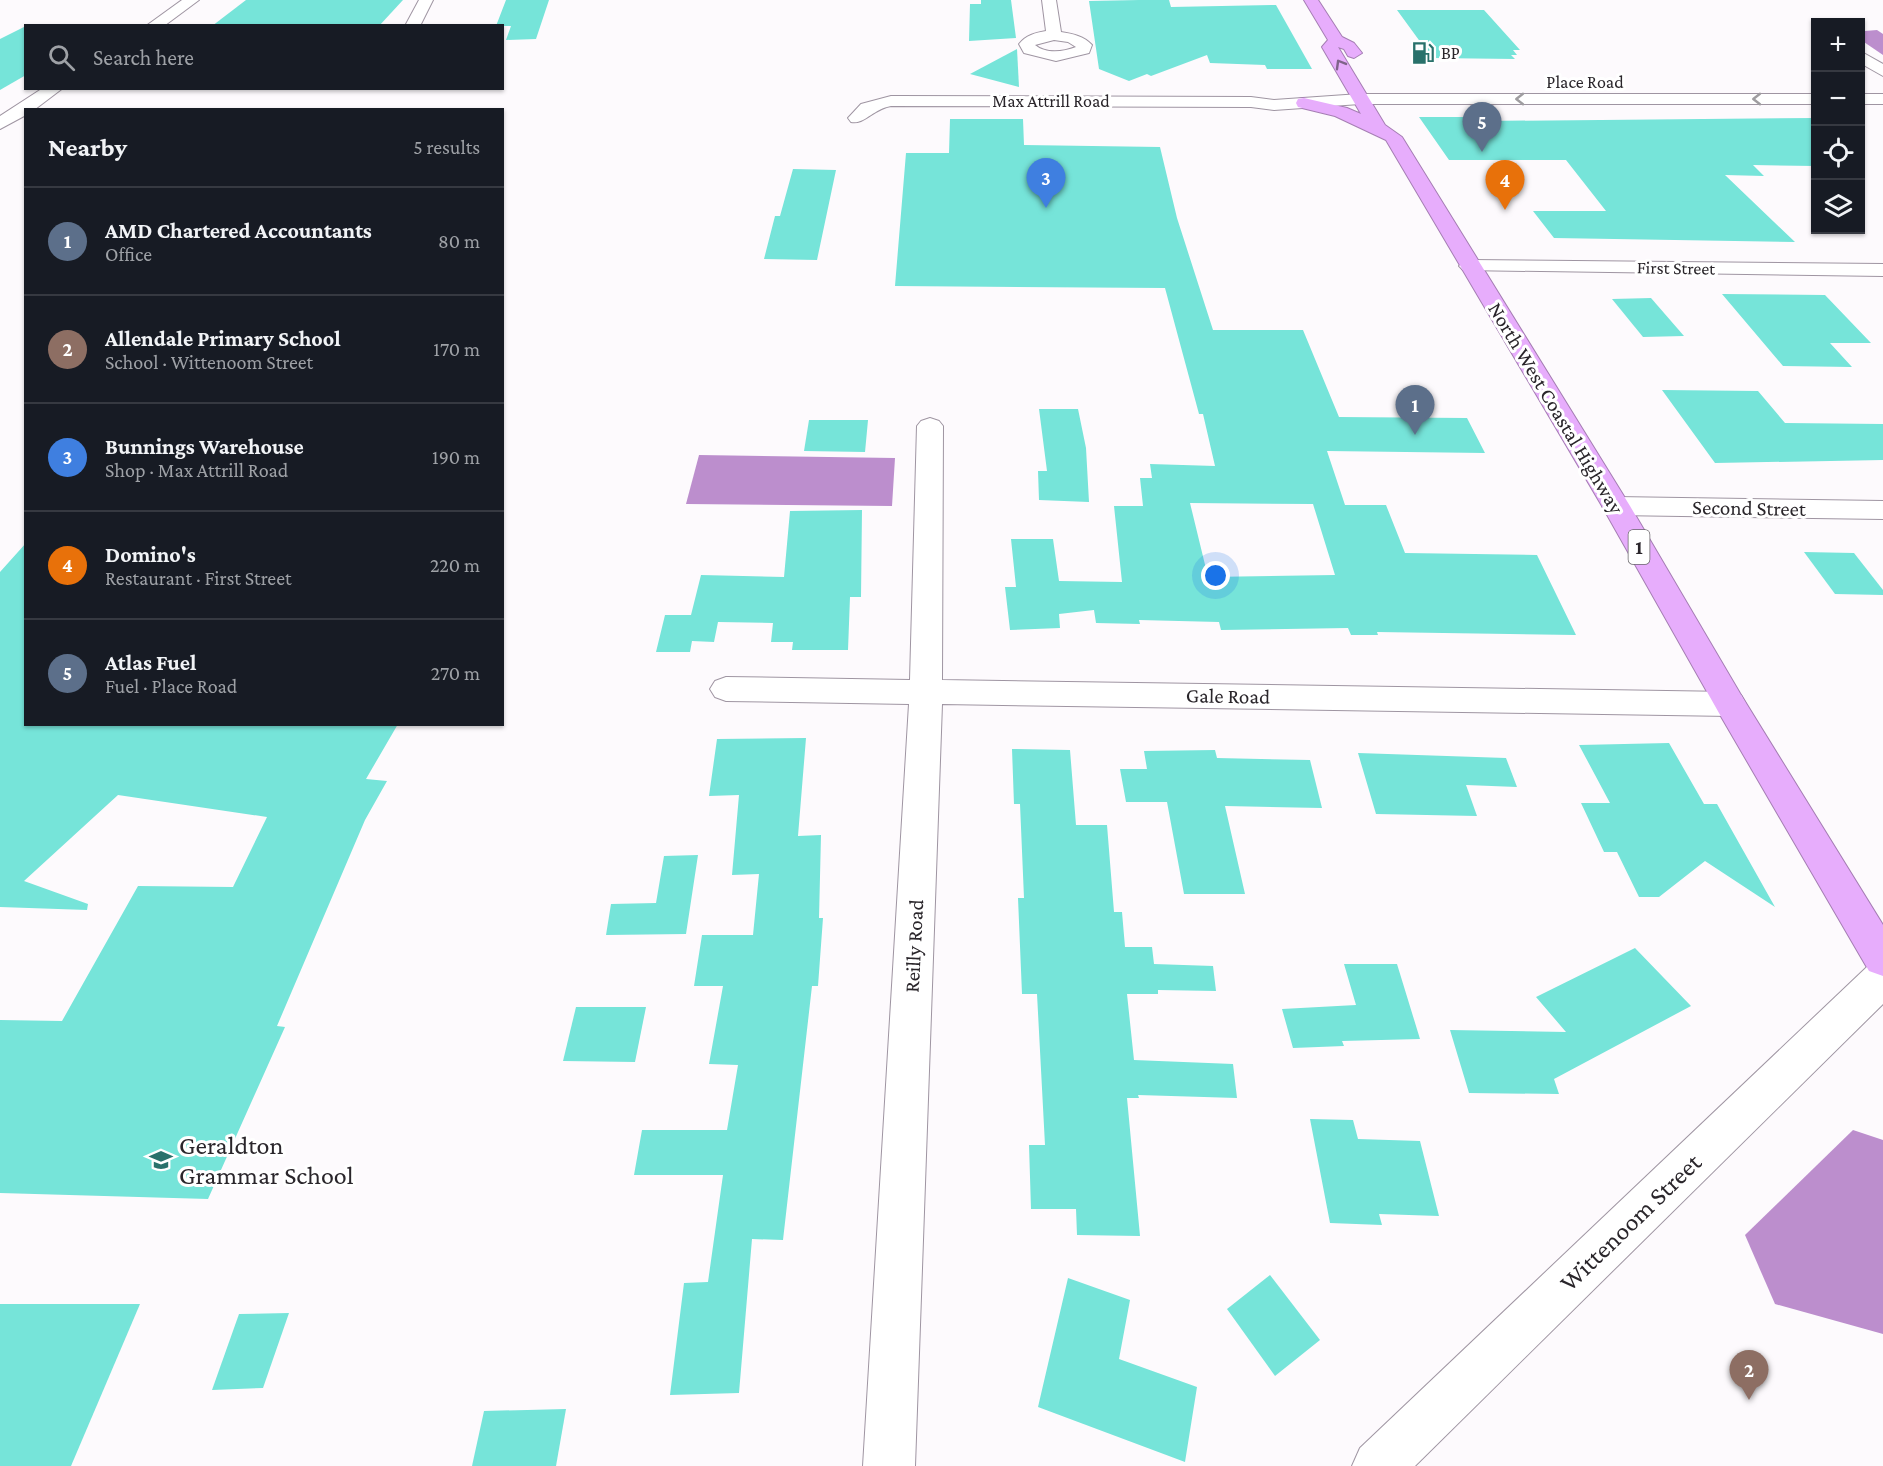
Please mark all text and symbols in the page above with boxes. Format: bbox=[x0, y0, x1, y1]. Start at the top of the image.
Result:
map controls bbox=[1811, 18, 1865, 234]
button: + bbox=[1811, 18, 1865, 72]
search box bbox=[24, 24, 504, 90]
fuel station icon: BP bbox=[1410, 40, 1436, 66]
icon: search bbox=[45, 41, 78, 74]
place label: BP bbox=[1441, 43, 1460, 63]
text: Search here bbox=[93, 45, 194, 70]
one-way arrow bbox=[1336, 59, 1347, 70]
street label: Place Road bbox=[1546, 72, 1624, 92]
button: − bbox=[1811, 72, 1865, 126]
street label: Max Attrill Road bbox=[992, 91, 1110, 111]
one-way arrow bbox=[1516, 93, 1525, 105]
one-way arrow bbox=[1753, 93, 1762, 105]
pin: 5 bbox=[1462, 102, 1502, 152]
button: locate bbox=[1811, 126, 1865, 180]
text: Nearby bbox=[48, 133, 127, 162]
text: 5 results bbox=[413, 136, 480, 158]
pin: 3 bbox=[1026, 158, 1066, 208]
pin: 4 bbox=[1486, 160, 1524, 210]
button: layers bbox=[1811, 180, 1865, 234]
text: AMD Chartered Accountants bbox=[105, 218, 372, 243]
text: 1 bbox=[64, 230, 71, 252]
text: 80 m bbox=[438, 230, 480, 252]
text: Office bbox=[105, 243, 152, 265]
street label: First Street bbox=[1637, 257, 1716, 279]
street label: North West Coastal Highway bbox=[1483, 298, 1629, 518]
text: Allendale Primary School bbox=[105, 326, 341, 351]
text: 2 bbox=[62, 338, 73, 360]
text: 170 m bbox=[433, 338, 480, 360]
text: School · Wittenoom Street bbox=[105, 351, 313, 373]
pin: 1 bbox=[1396, 386, 1434, 435]
text: Bunnings Warehouse bbox=[105, 434, 304, 459]
text: 3 bbox=[63, 446, 72, 468]
text: 190 m bbox=[432, 446, 480, 468]
text: Shop · Max Attrill Road bbox=[105, 459, 288, 481]
street label: Second Street bbox=[1692, 495, 1807, 521]
road number: 1 bbox=[1628, 530, 1650, 564]
text: Domino's bbox=[105, 542, 196, 567]
text: 4 bbox=[62, 554, 73, 576]
text: 220 m bbox=[430, 554, 480, 576]
your location bbox=[1201, 561, 1230, 590]
text: Restaurant · First Street bbox=[105, 567, 292, 589]
text: Atlas Fuel bbox=[105, 650, 196, 675]
text: 5 bbox=[63, 662, 72, 684]
text: 270 m bbox=[431, 662, 480, 684]
text: Fuel · Place Road bbox=[105, 675, 237, 697]
street label: Gale Road bbox=[1186, 683, 1270, 709]
street label: Reilly Road bbox=[900, 899, 928, 993]
place label: Geraldton Grammar School bbox=[179, 1131, 354, 1190]
school or university icon: Geraldton Grammar School bbox=[148, 1147, 174, 1173]
street label: Wittenoom Street bbox=[1554, 1147, 1707, 1297]
pin: 2 bbox=[1730, 1350, 1768, 1400]

